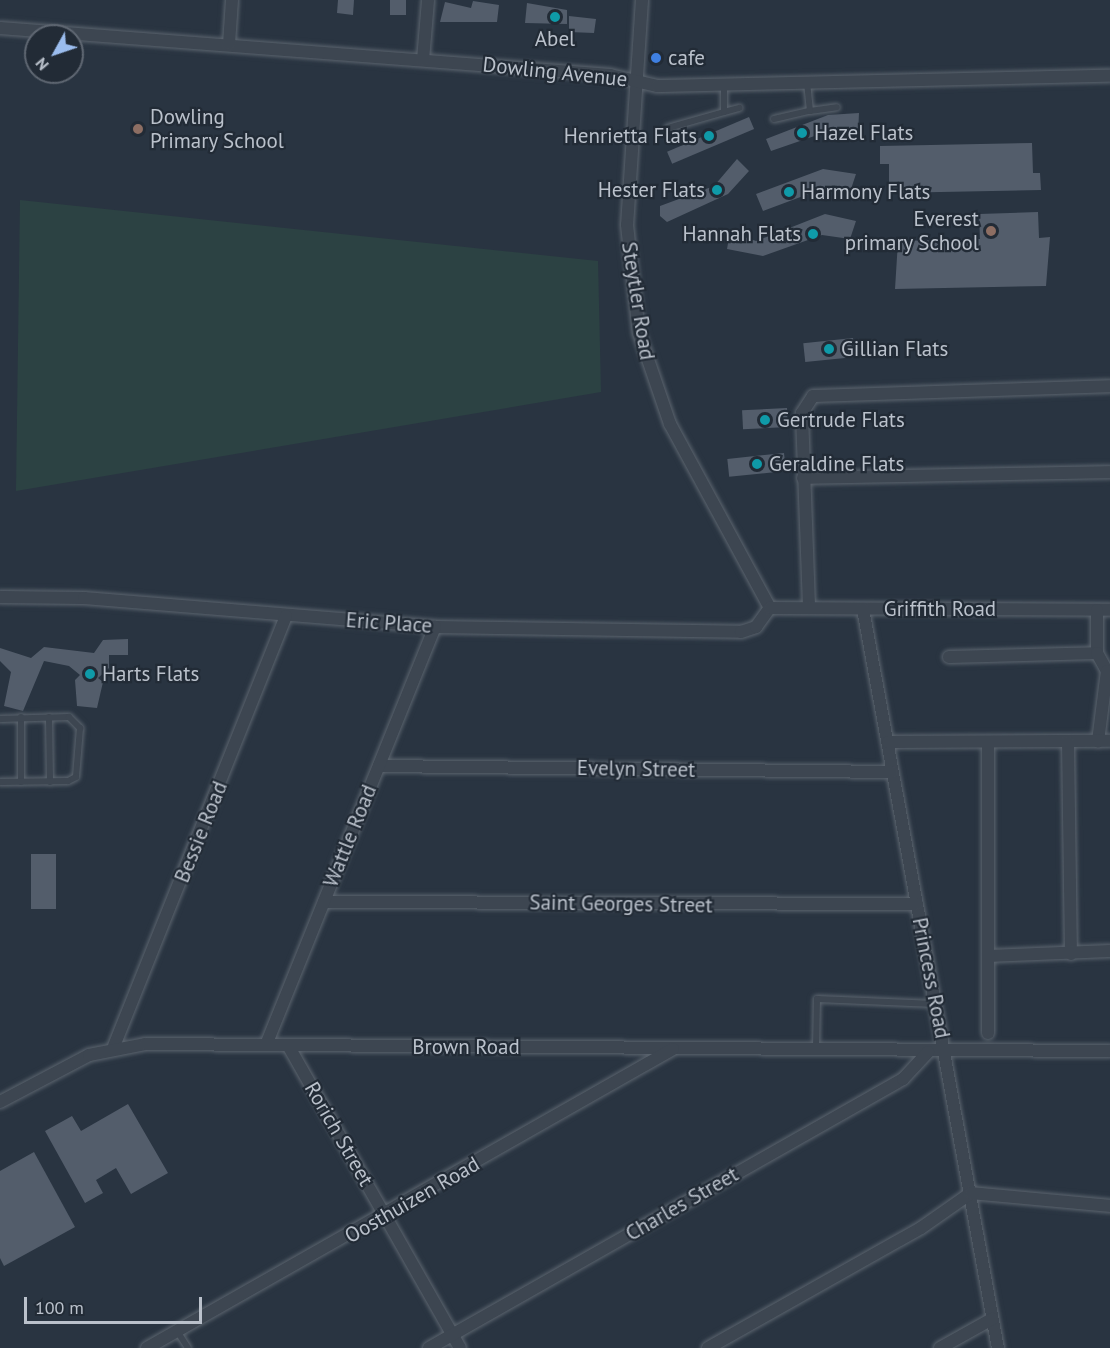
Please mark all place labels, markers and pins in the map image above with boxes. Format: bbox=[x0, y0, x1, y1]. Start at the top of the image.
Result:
marker: Abel bbox=[548, 10, 562, 24]
place label: Abel bbox=[535, 26, 575, 52]
place label: cafe bbox=[668, 45, 705, 71]
marker: cafe bbox=[649, 51, 663, 65]
place label: Dowling Primary School bbox=[150, 104, 285, 154]
place label: Hazel Flats bbox=[814, 120, 913, 146]
marker: Dowling Primary School bbox=[131, 122, 145, 136]
place label: Henrietta Flats bbox=[564, 123, 697, 149]
marker: Hazel Flats bbox=[795, 126, 809, 140]
marker: Henrietta Flats bbox=[702, 129, 716, 143]
place label: Hester Flats bbox=[598, 177, 705, 203]
place label: Harmony Flats bbox=[801, 179, 931, 205]
marker: Hester Flats bbox=[710, 183, 724, 197]
marker: Harmony Flats bbox=[782, 185, 796, 199]
place label: Everest primary School bbox=[844, 206, 979, 256]
place label: Hannah Flats bbox=[683, 221, 801, 247]
marker: Everest primary School bbox=[984, 224, 998, 238]
marker: Hannah Flats bbox=[806, 227, 820, 241]
place label: Gillian Flats bbox=[841, 336, 948, 362]
marker: Gillian Flats bbox=[822, 342, 836, 356]
place label: Gertrude Flats bbox=[777, 407, 905, 433]
marker: Gertrude Flats bbox=[758, 413, 772, 427]
place label: Geraldine Flats bbox=[769, 451, 904, 477]
marker: Geraldine Flats bbox=[750, 457, 764, 471]
place label: Harts Flats bbox=[102, 661, 199, 687]
marker: Harts Flats bbox=[83, 667, 97, 681]

